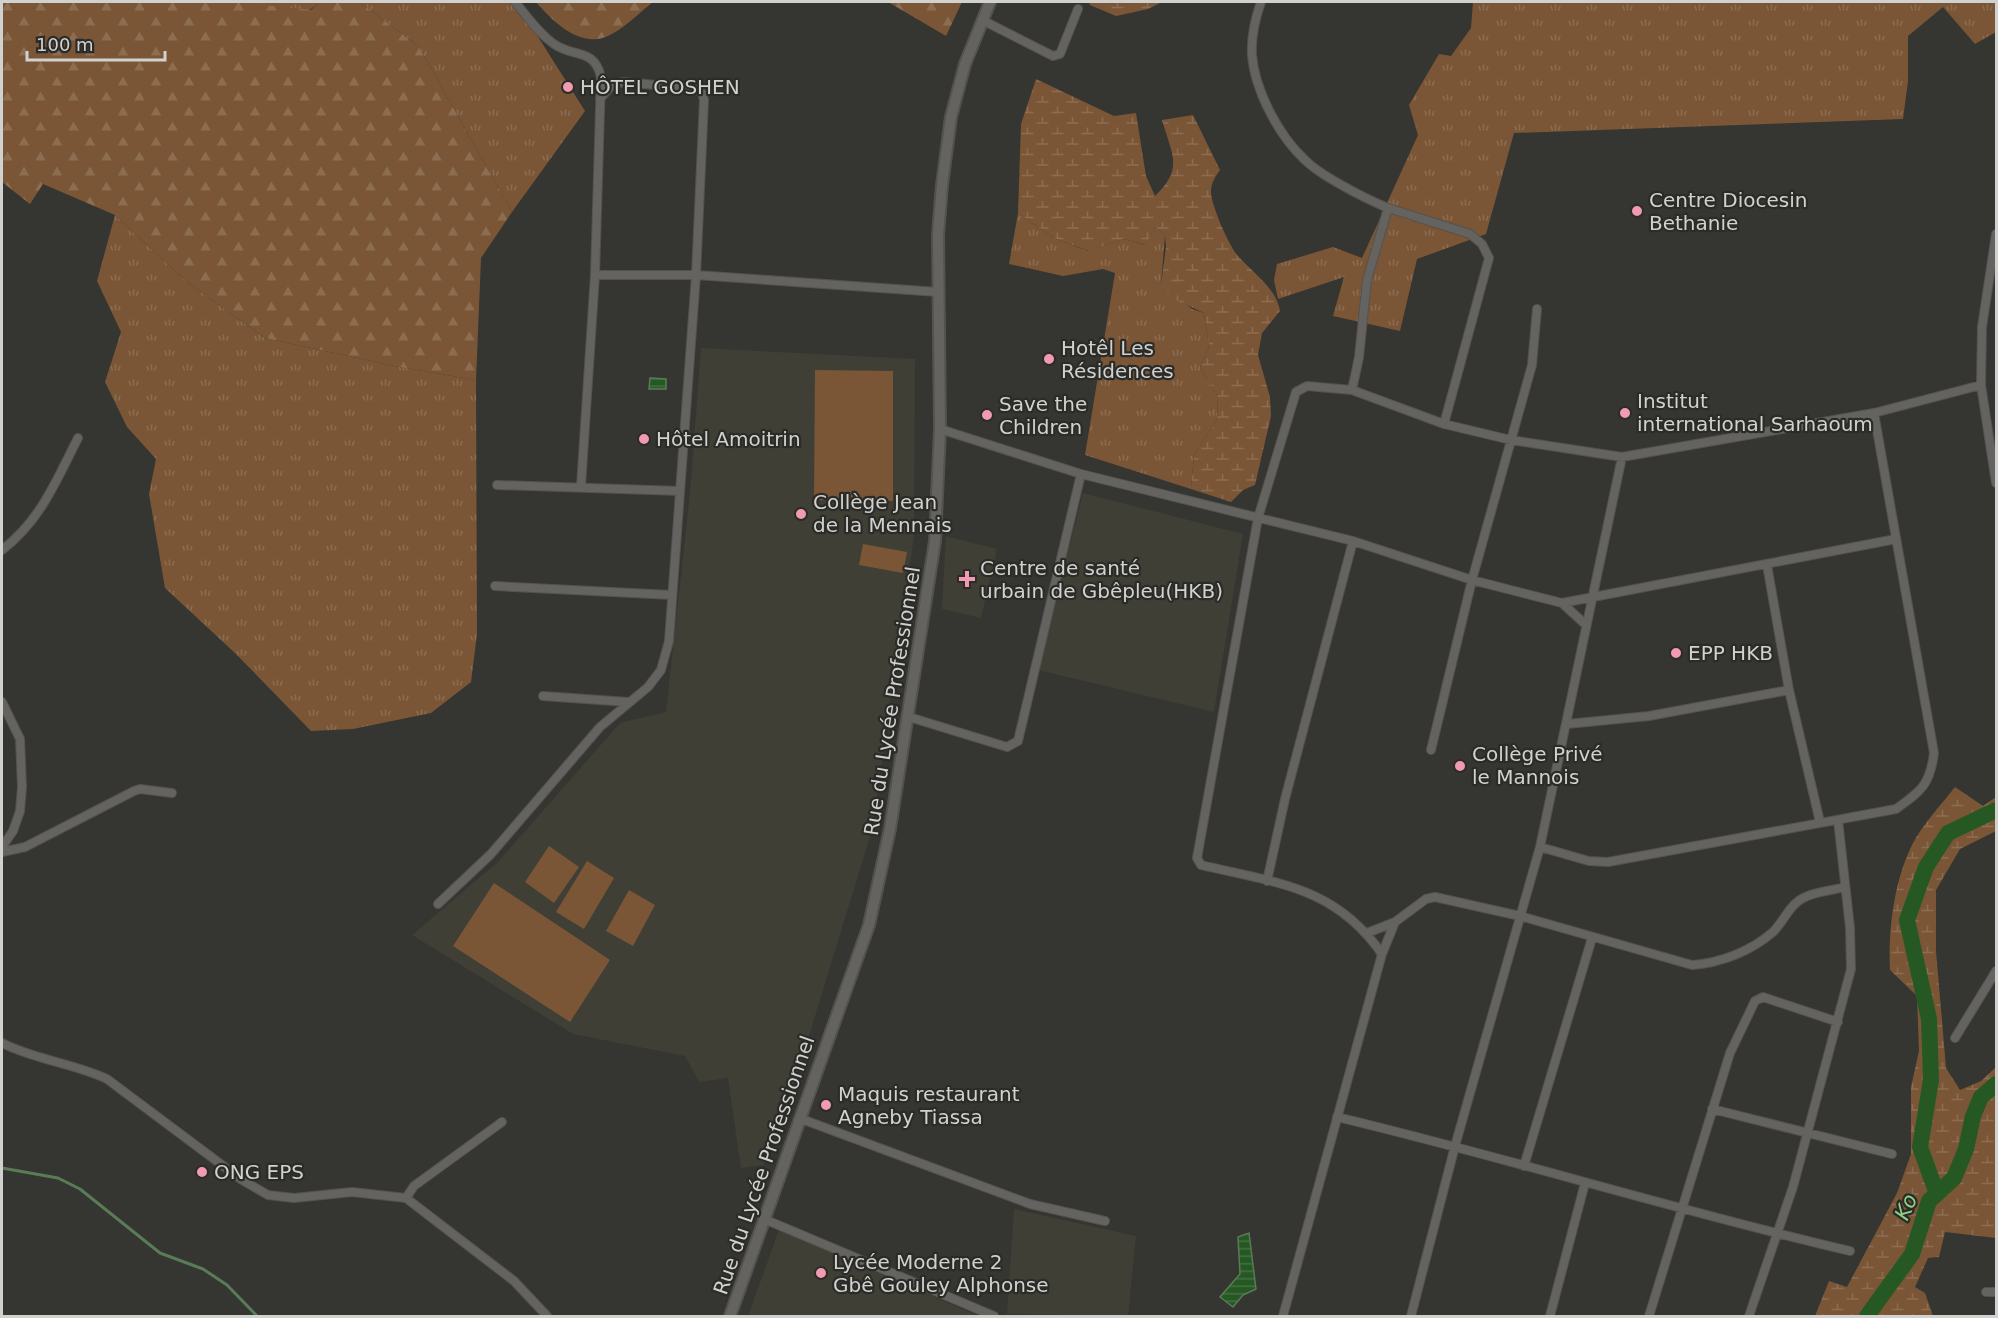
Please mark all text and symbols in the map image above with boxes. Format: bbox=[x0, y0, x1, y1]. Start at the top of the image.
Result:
scale bar bbox=[27, 24, 165, 62]
text: 100 m bbox=[36, 34, 94, 55]
place label: HÔTEL GOSHEN bbox=[580, 75, 740, 99]
marker: HÔTEL GOSHEN bbox=[561, 80, 575, 94]
place label: Centre Diocesin Bethanie bbox=[1649, 188, 1807, 235]
marker: Centre Diocesin Bethanie bbox=[1630, 204, 1644, 218]
place label: Hotêl Les Résidences bbox=[1061, 336, 1174, 383]
marker: Hotêl Les Résidences bbox=[1042, 352, 1056, 366]
place label: Institut international Sarhaoum bbox=[1637, 389, 1873, 436]
place label: Save the Children bbox=[999, 392, 1087, 439]
marker: Institut international Sarhaoum bbox=[1618, 406, 1632, 420]
marker: Save the Children bbox=[980, 408, 994, 422]
place label: Hôtel Amoitrin bbox=[656, 427, 801, 451]
marker: Hôtel Amoitrin bbox=[637, 432, 651, 446]
place label: Collège Jean de la Mennais bbox=[813, 490, 952, 537]
marker: Collège Jean de la Mennais bbox=[794, 507, 808, 521]
place label: Centre de santé urbain de Gbêpleu(HKB) bbox=[980, 556, 1223, 603]
street label: Rue du Lycée Professionnel bbox=[859, 565, 925, 837]
marker: Centre de santé urbain de Gbêpleu(HKB) bbox=[958, 570, 976, 588]
place label: EPP HKB bbox=[1688, 641, 1773, 665]
marker: EPP HKB bbox=[1669, 646, 1683, 660]
place label: Collège Privé le Mannois bbox=[1472, 742, 1603, 789]
marker: Collège Privé le Mannois bbox=[1453, 759, 1467, 773]
street label: Rue du Lycée Professionnel bbox=[708, 1032, 820, 1298]
place label: Maquis restaurant Agneby Tiassa bbox=[838, 1082, 1020, 1129]
marker: Maquis restaurant Agneby Tiassa bbox=[819, 1098, 833, 1112]
place label: ONG EPS bbox=[214, 1160, 304, 1184]
marker: ONG EPS bbox=[195, 1165, 209, 1179]
water label: Ko bbox=[1890, 1190, 1922, 1224]
place label: Lycée Moderne 2 Gbê Gouley Alphonse bbox=[833, 1250, 1049, 1297]
marker: Lycée Moderne 2 Gbê Gouley Alphonse bbox=[814, 1266, 828, 1280]

